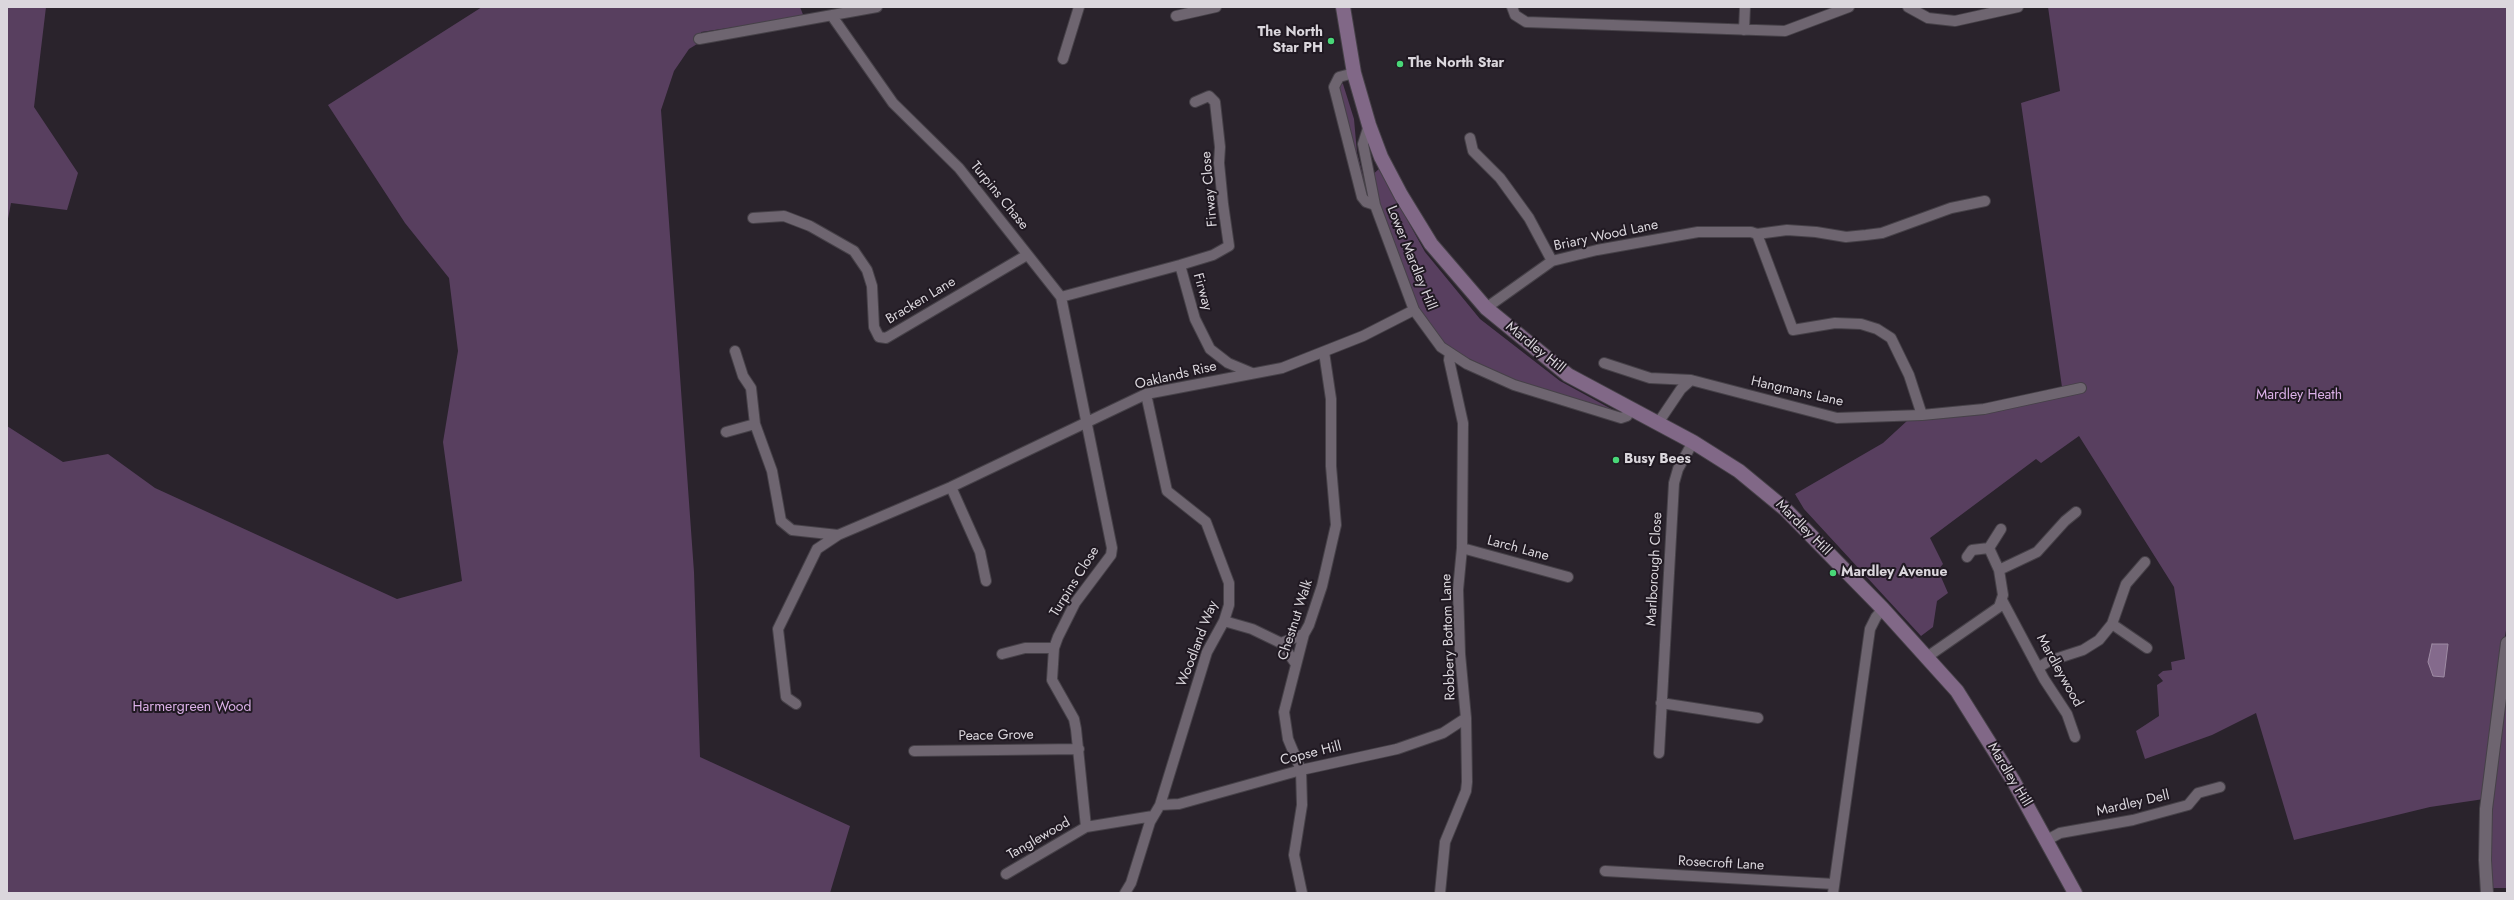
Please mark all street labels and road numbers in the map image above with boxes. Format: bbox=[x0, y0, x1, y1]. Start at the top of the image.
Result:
street label: Firway Close bbox=[1198, 151, 1222, 227]
street label: Turpins Chase bbox=[966, 159, 1032, 233]
street label: Lower Mardley Hill bbox=[1382, 203, 1440, 313]
street label: Briary Wood Lane bbox=[1552, 217, 1660, 255]
street label: Firway bbox=[1189, 271, 1215, 313]
street label: Bracken Lane bbox=[883, 274, 959, 328]
street label: Mardley Hill bbox=[1502, 319, 1568, 377]
street label: Oaklands Rise bbox=[1133, 358, 1219, 394]
street label: Hangmans Lane bbox=[1749, 373, 1845, 411]
street label: Mardley Hill bbox=[1772, 497, 1834, 559]
street label: Marlborough Close bbox=[1644, 512, 1666, 626]
street label: Larch Lane bbox=[1485, 533, 1551, 565]
street label: Turpins Close bbox=[1047, 544, 1103, 620]
street label: Robbery Bottom Lane bbox=[1438, 573, 1460, 701]
street label: Chestnut Walk bbox=[1275, 577, 1317, 663]
street label: Woodland Way bbox=[1174, 599, 1222, 689]
street label: Mardleywood bbox=[2032, 632, 2086, 710]
street label: Peace Grove bbox=[958, 727, 1034, 745]
street label: Copse Hill bbox=[1279, 738, 1343, 770]
street label: Mardley Hill bbox=[1983, 740, 2035, 810]
street label: Mardley Dell bbox=[2095, 787, 2171, 821]
street label: Tanglewood bbox=[1005, 814, 1073, 864]
street label: Rosecroft Lane bbox=[1677, 853, 1765, 875]

